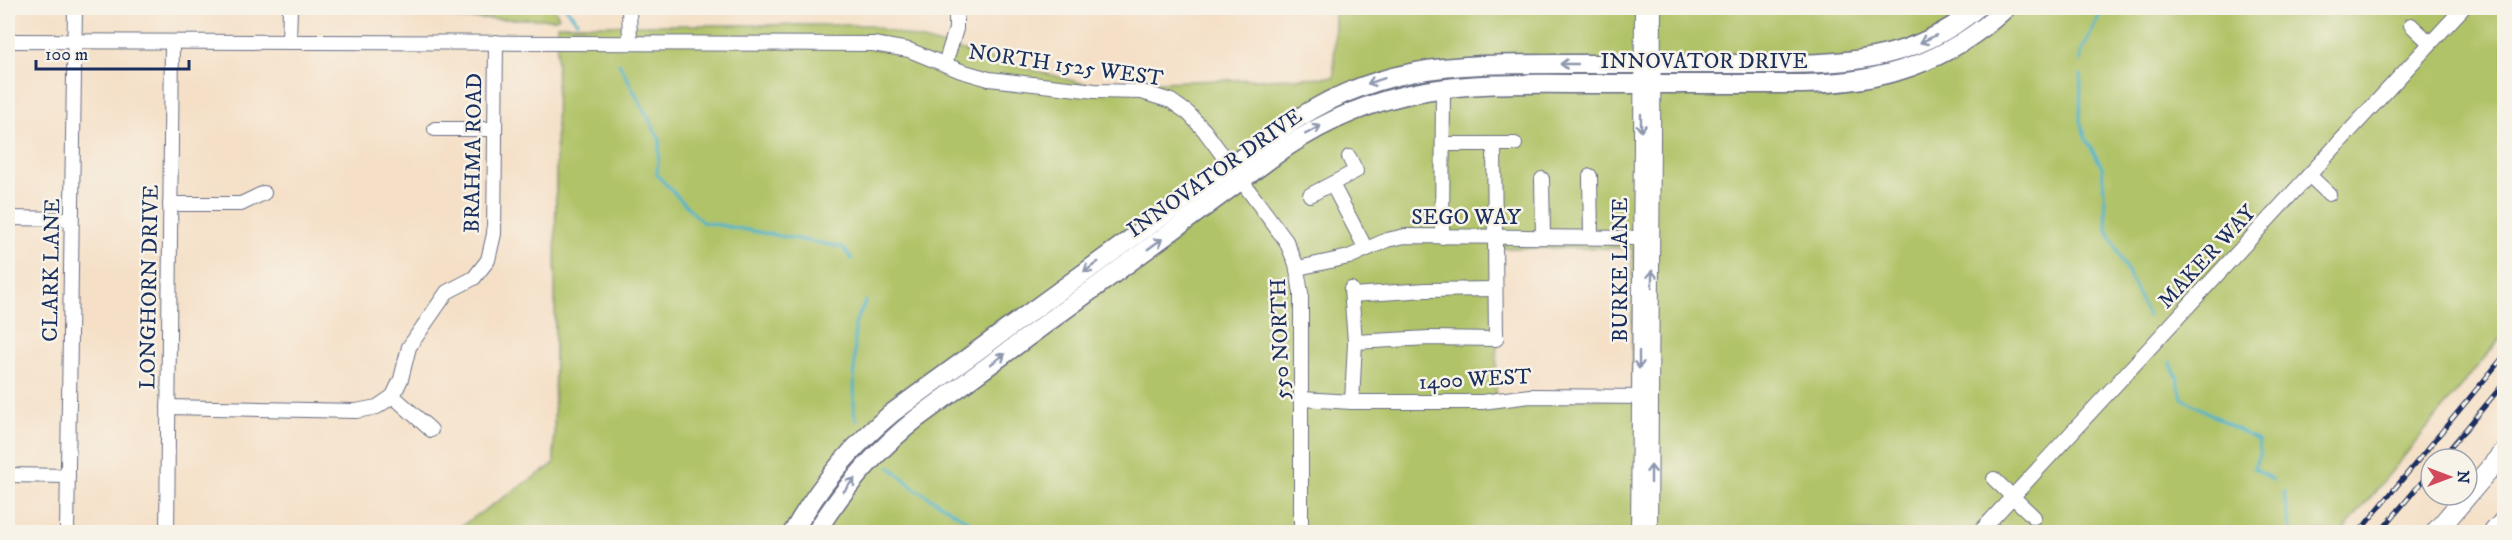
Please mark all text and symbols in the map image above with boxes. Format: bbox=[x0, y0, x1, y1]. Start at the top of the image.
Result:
scale bar bbox=[36, 33, 189, 71]
one-way arrow bbox=[1920, 34, 1938, 46]
street label: NORTH 1525 WEST bbox=[966, 38, 1165, 93]
text: 100 m bbox=[45, 44, 88, 66]
street label: INNOVATOR DRIVE bbox=[1600, 48, 1808, 75]
one-way arrow bbox=[1560, 58, 1580, 70]
street label: BRAHMA ROAD bbox=[459, 73, 488, 233]
one-way arrow bbox=[1367, 76, 1386, 87]
street label: INNOVATOR DRIVE bbox=[1122, 103, 1308, 244]
one-way arrow bbox=[1635, 112, 1647, 132]
one-way arrow bbox=[1304, 124, 1321, 136]
street label: LONGHORN DRIVE bbox=[134, 184, 165, 390]
street label: BURKE LANE bbox=[1607, 197, 1634, 343]
street label: CLARK LANE bbox=[37, 198, 66, 342]
street label: MAKER WAY bbox=[2152, 199, 2263, 314]
street label: SEGO WAY bbox=[1411, 204, 1522, 231]
one-way arrow bbox=[1146, 237, 1162, 250]
one-way arrow bbox=[1083, 261, 1099, 274]
one-way arrow bbox=[1646, 270, 1658, 290]
street label: 550 NORTH bbox=[1265, 278, 1296, 400]
one-way arrow bbox=[1634, 349, 1645, 369]
one-way arrow bbox=[989, 353, 1005, 366]
street label: 1400 WEST bbox=[1418, 363, 1533, 396]
north arrow bbox=[2419, 447, 2479, 507]
one-way arrow bbox=[1645, 465, 1657, 485]
text: N bbox=[2453, 470, 2473, 484]
one-way arrow bbox=[843, 477, 856, 493]

